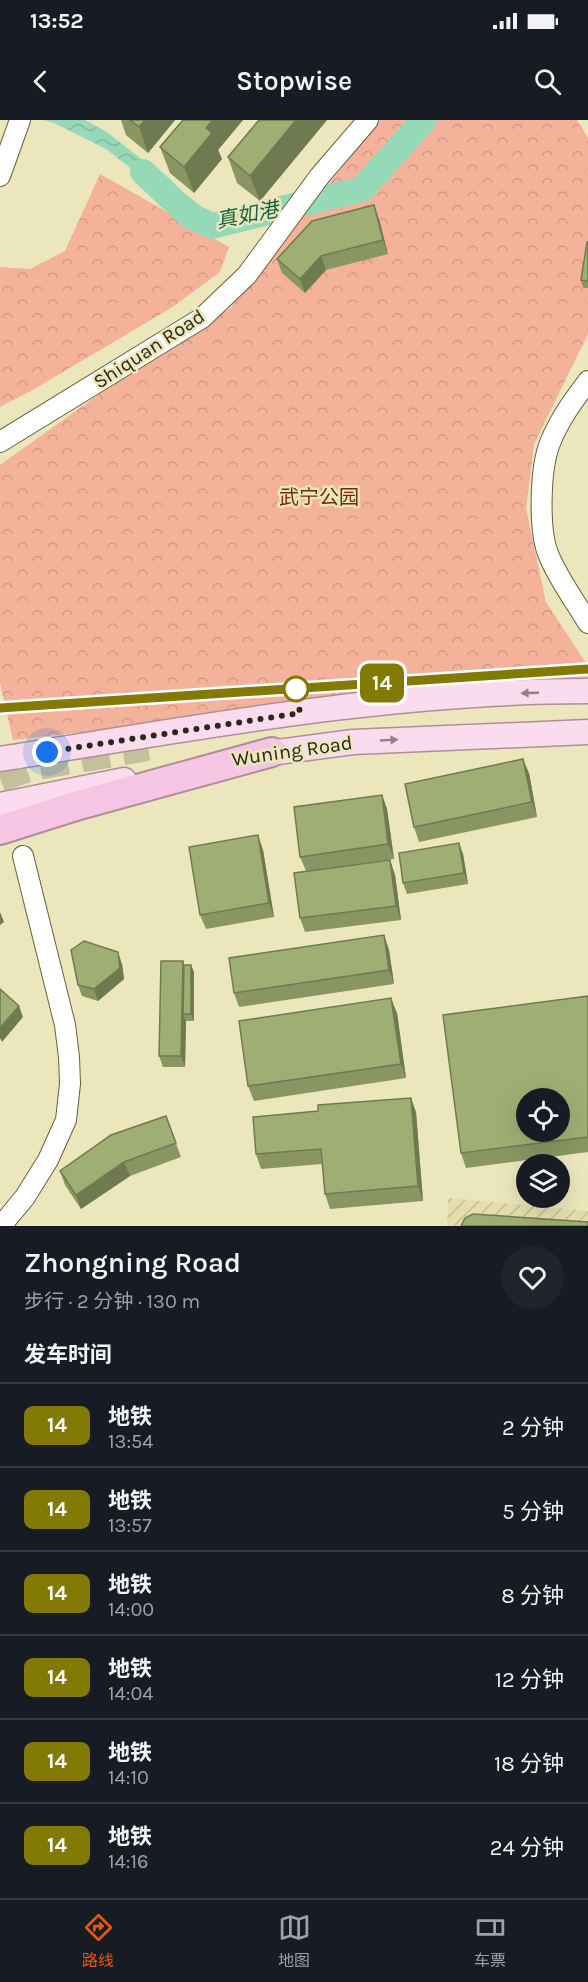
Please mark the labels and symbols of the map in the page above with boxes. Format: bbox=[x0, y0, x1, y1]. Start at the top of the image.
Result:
water label: 真如港 bbox=[214, 197, 283, 233]
street label: Shiquan Road bbox=[89, 305, 209, 393]
park label: 武宁公园 bbox=[279, 486, 359, 509]
line badge: 14 bbox=[355, 664, 409, 702]
unlabelled marker bbox=[283, 676, 309, 702]
one-way arrow bbox=[520, 688, 539, 698]
street label: Wuning Road bbox=[230, 731, 354, 771]
one-way arrow bbox=[379, 735, 398, 745]
your location bbox=[32, 737, 62, 767]

